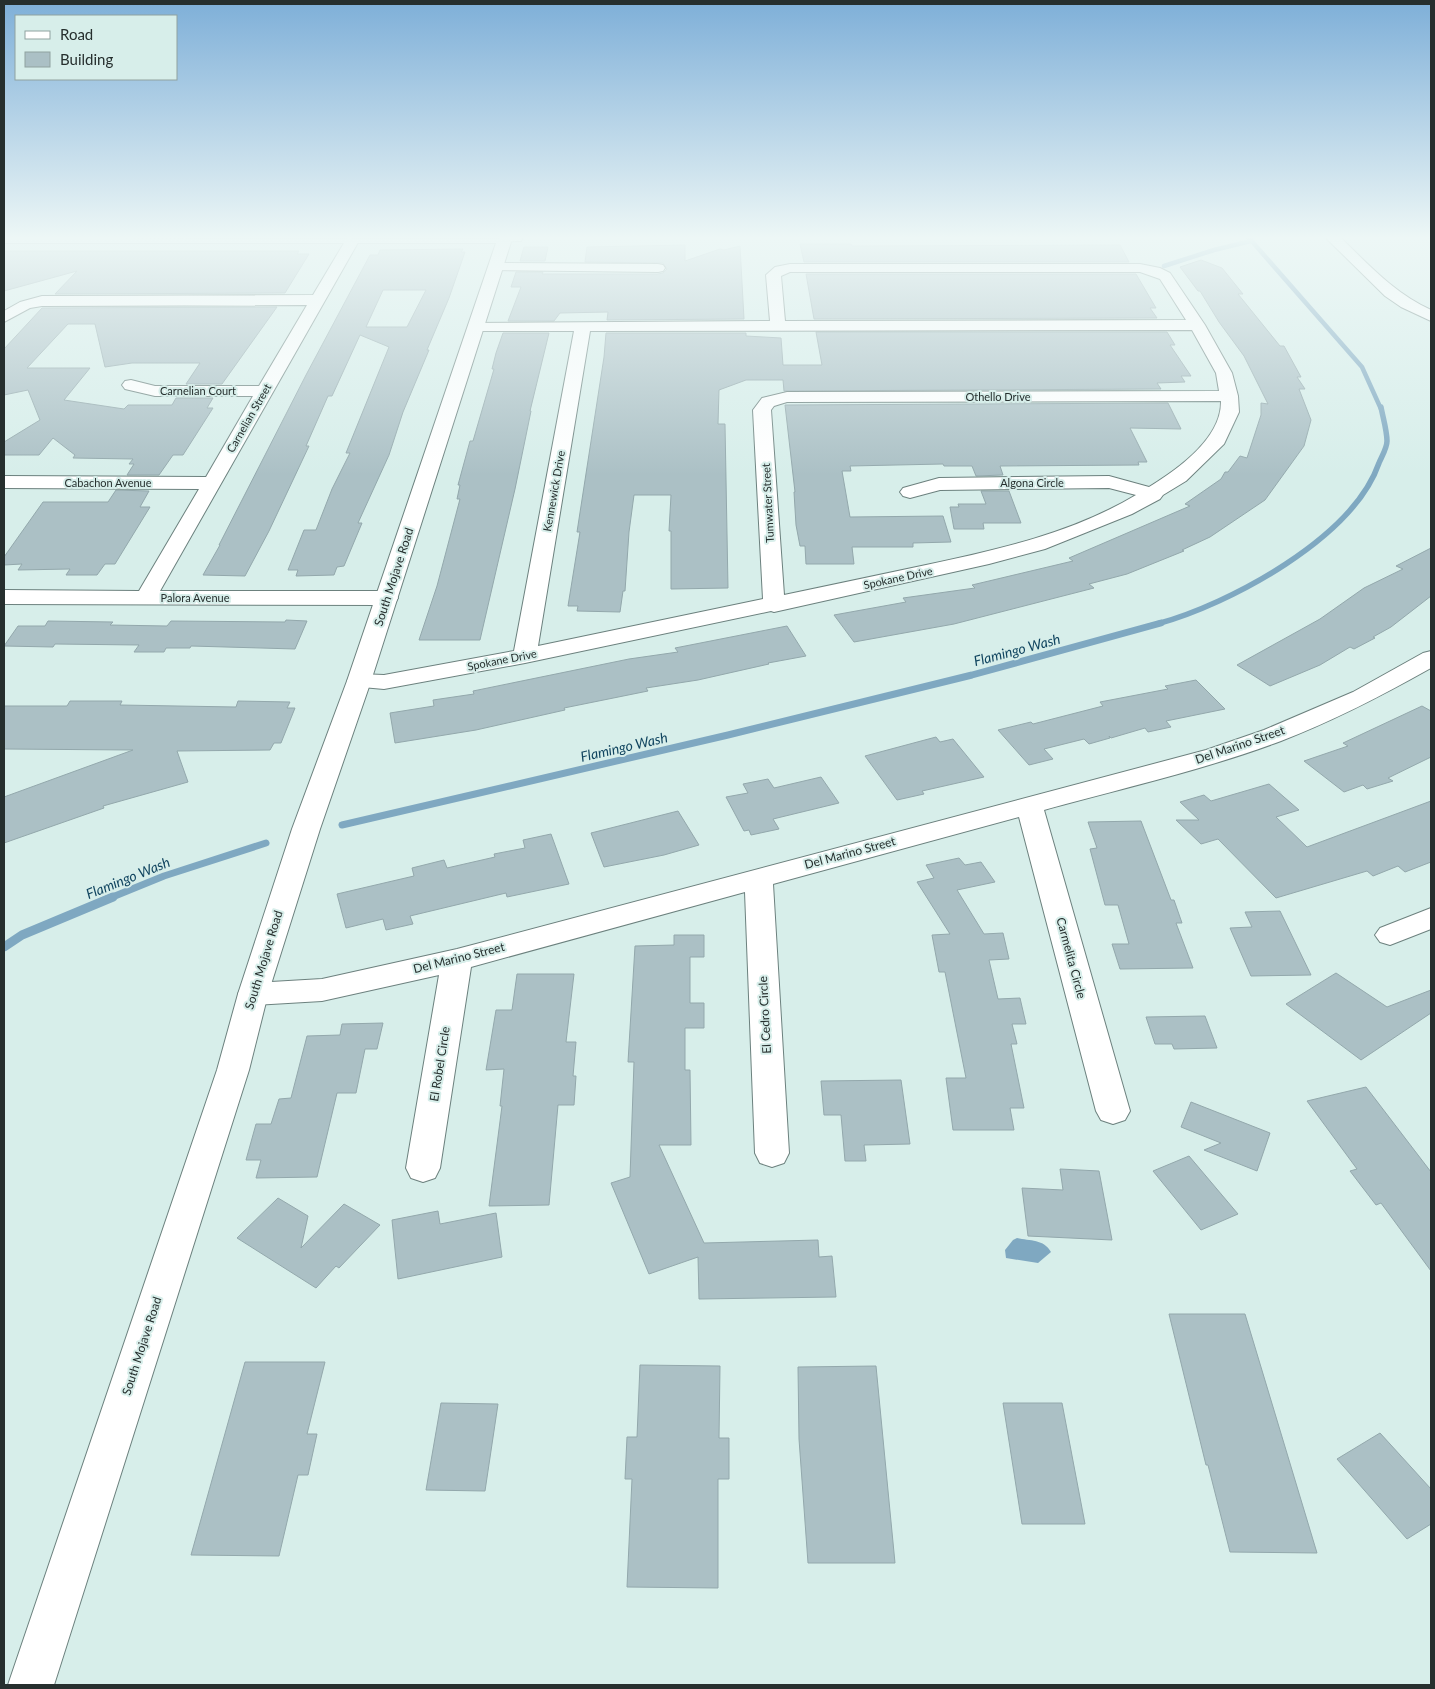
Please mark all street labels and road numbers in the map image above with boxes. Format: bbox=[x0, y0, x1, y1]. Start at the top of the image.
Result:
street label: Carnelian Street bbox=[224, 381, 274, 455]
street label: Carnelian Court bbox=[160, 384, 236, 397]
street label: Othello Drive bbox=[965, 390, 1031, 403]
street label: Kennewick Drive bbox=[540, 449, 567, 532]
street label: Tumwater Street bbox=[759, 463, 776, 543]
street label: Cabachon Avenue bbox=[64, 476, 152, 489]
street label: Algona Circle bbox=[1000, 476, 1064, 489]
street label: South Mojave Road bbox=[371, 526, 417, 628]
street label: Spokane Drive bbox=[862, 564, 934, 591]
street label: Palora Avenue bbox=[161, 591, 230, 604]
street label: Spokane Drive bbox=[466, 646, 538, 673]
street label: Del Marino Street bbox=[1193, 722, 1287, 767]
street label: Del Marino Street bbox=[803, 833, 898, 872]
street label: South Mojave Road bbox=[241, 909, 286, 1011]
street label: Carmelita Circle bbox=[1053, 916, 1090, 1000]
street label: Del Marino Street bbox=[412, 939, 507, 976]
street label: El Cedro Circle bbox=[755, 976, 774, 1054]
street label: El Robel Circle bbox=[426, 1025, 453, 1102]
street label: South Mojave Road bbox=[119, 1295, 165, 1397]

